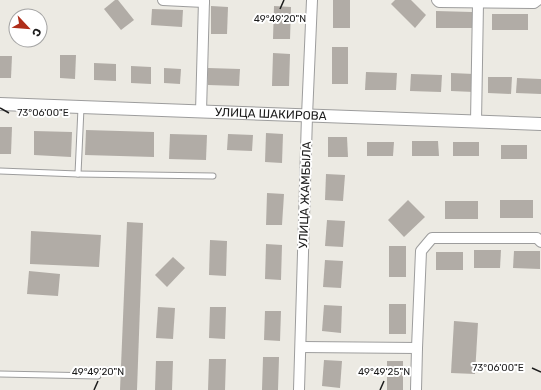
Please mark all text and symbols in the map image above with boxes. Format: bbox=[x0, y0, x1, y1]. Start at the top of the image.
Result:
north arrow bbox=[8, 8, 48, 48]
text: 49°49'20"N bbox=[254, 13, 306, 25]
text: С bbox=[29, 26, 44, 39]
street label: УЛИЦА ШАКИРОВА bbox=[215, 105, 327, 123]
text: 73°06'00"E bbox=[17, 107, 69, 119]
street label: УЛИЦА ЖАМБЫЛА bbox=[296, 141, 314, 249]
text: 73°06'00"E bbox=[472, 362, 524, 374]
text: 49°49'20"N bbox=[72, 366, 124, 378]
text: 49°49'25"N bbox=[358, 366, 410, 378]

